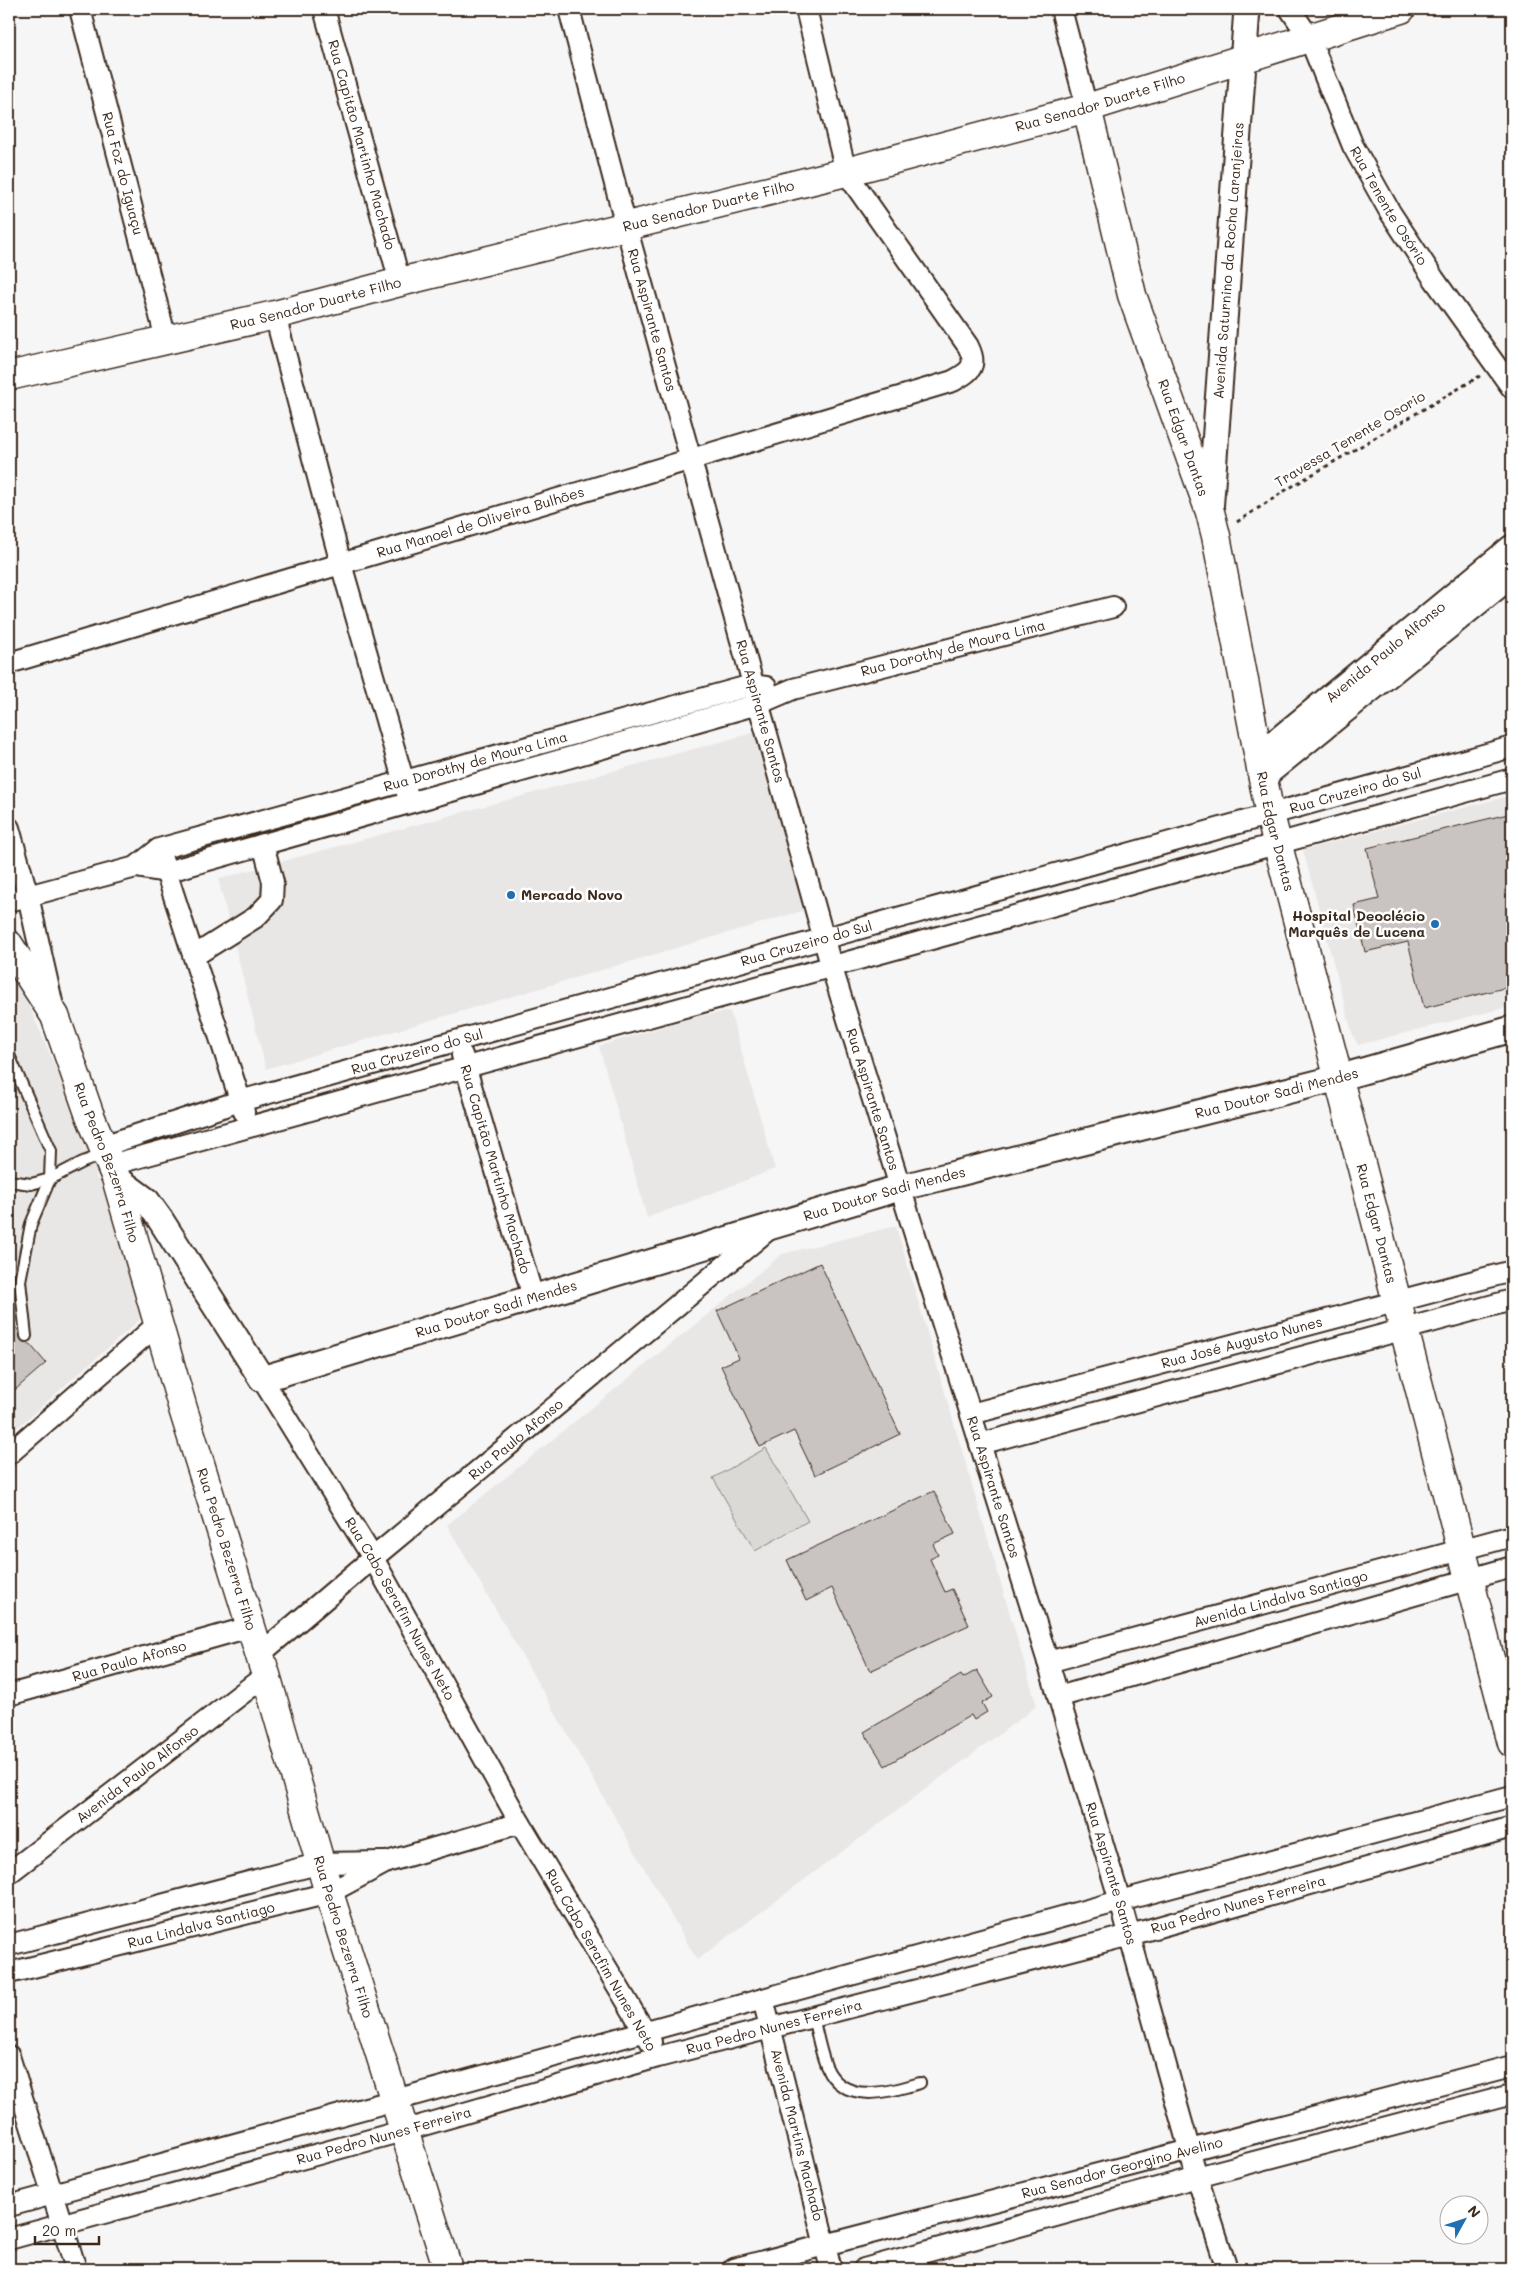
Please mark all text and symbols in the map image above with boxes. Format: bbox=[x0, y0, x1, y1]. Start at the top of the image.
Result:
street label: Rua Capitão Martinho Machado bbox=[324, 38, 401, 252]
street label: Rua Senador Duarte Filho bbox=[1013, 68, 1187, 136]
street label: Rua Foz do Iguaçu bbox=[98, 110, 149, 237]
street label: Avenida Saturnino da Rocha Laranjeiras bbox=[1208, 122, 1248, 400]
street label: Rua Tenente Osório bbox=[1346, 143, 1432, 269]
street label: Rua Senador Duarte Filho bbox=[621, 175, 796, 236]
street label: Rua Aspirante Santos bbox=[624, 246, 681, 394]
street label: Rua Senador Duarte Filho bbox=[228, 272, 403, 334]
street label: Rua Edgar Dantas bbox=[1154, 376, 1214, 499]
street label: Travessa Tenente Osorio bbox=[1271, 386, 1428, 491]
street label: Rua Manoel de Oliveira Bulhões bbox=[374, 482, 586, 562]
street label: Avenida Paulo Alfonso bbox=[1321, 597, 1449, 707]
street label: Rua Dorothy de Moura Lima bbox=[858, 615, 1047, 680]
street label: Rua Aspirante Santos bbox=[732, 637, 790, 785]
street label: Rua Dorothy de Moura Lima bbox=[381, 727, 569, 795]
street label: Rua Cruzeiro do Sul bbox=[1287, 763, 1423, 817]
street label: Rua Edgar Dantas bbox=[1253, 770, 1300, 893]
place label: Mercado Novo bbox=[521, 885, 623, 904]
marker: Mercado Novo bbox=[505, 889, 517, 901]
place label: Hospital Deoclécio Marquês de Lucena bbox=[1288, 906, 1425, 941]
street label: Rua Cruzeiro do Sul bbox=[738, 916, 874, 970]
marker: Hospital Deoclécio Marquês de Lucena bbox=[1429, 918, 1441, 930]
street label: Rua Cruzeiro do Sul bbox=[349, 1024, 485, 1079]
street label: Rua Aspirante Santos bbox=[842, 1026, 904, 1173]
street label: Rua Capitão Martinho Machado bbox=[456, 1062, 536, 1276]
street label: Rua Doutor Sadi Mendes bbox=[1193, 1063, 1360, 1122]
street label: Rua Pedro Bezerra Filho bbox=[70, 1080, 144, 1245]
street label: Rua Edgar Dantas bbox=[1352, 1161, 1402, 1285]
street label: Rua Doutor Sadi Mendes bbox=[801, 1162, 967, 1225]
street label: Rua Doutor Sadi Mendes bbox=[413, 1275, 579, 1342]
street label: Rua José Augusto Nunes bbox=[1159, 1312, 1324, 1372]
street label: Rua Paulo Afonso bbox=[464, 1394, 567, 1484]
street label: Rua Aspirante Santos bbox=[963, 1413, 1025, 1560]
street label: Rua Pedro Bezerra Filho bbox=[193, 1465, 261, 1632]
street label: Rua Cabo Serafim Nunes Neto bbox=[341, 1513, 460, 1703]
street label: Avenida Lindalva Santiago bbox=[1191, 1566, 1370, 1631]
street label: Rua Paulo Afonso bbox=[70, 1635, 188, 1686]
street label: Avenida Paulo Alfonso bbox=[72, 1721, 202, 1827]
street label: Rua Aspirante Santos bbox=[1082, 1800, 1142, 1947]
street label: Rua Pedro Bezerra Filho bbox=[310, 1853, 378, 2020]
street label: Rua Cabo Serafim Nunes Neto bbox=[541, 1865, 661, 2054]
street label: Rua Pedro Nunes Ferreira bbox=[1148, 1870, 1328, 1938]
street label: Rua Lindalva Santiago bbox=[125, 1897, 277, 1952]
street label: Rua Pedro Nunes Ferreira bbox=[684, 1995, 864, 2058]
street label: Avenida Martins Machado bbox=[767, 2046, 829, 2223]
street label: Rua Pedro Nunes Ferreira bbox=[294, 2102, 474, 2169]
street label: Rua Senador Georgino Avelino bbox=[1019, 2132, 1225, 2202]
north arrow bbox=[1438, 2196, 1488, 2246]
text: N bbox=[1464, 2201, 1485, 2222]
scale bar bbox=[35, 2213, 99, 2245]
text: 20 m bbox=[42, 2220, 76, 2240]

